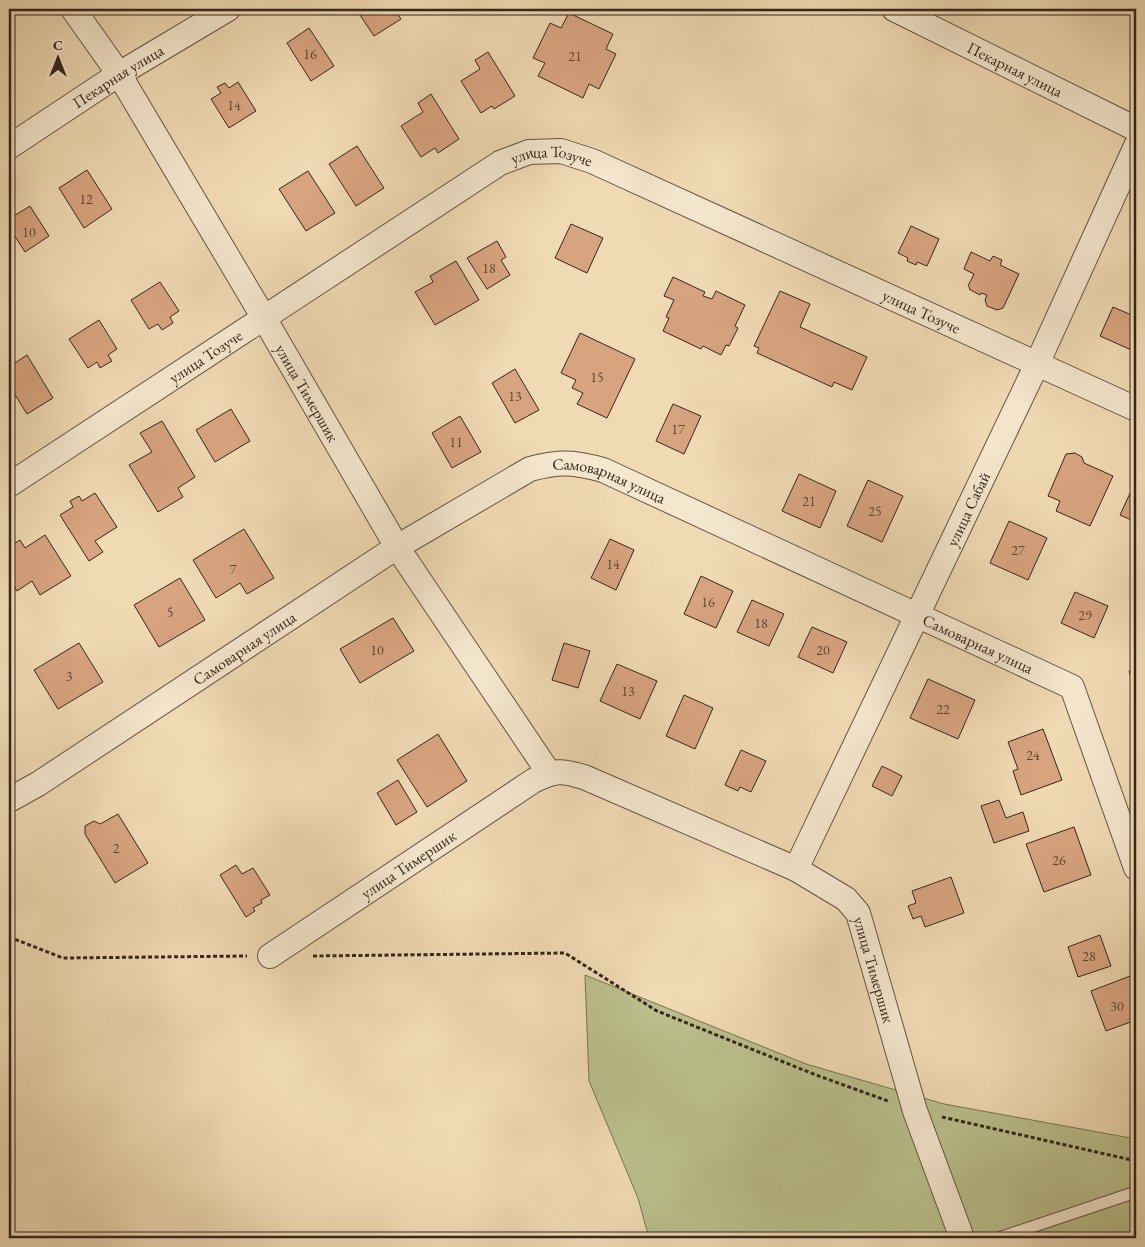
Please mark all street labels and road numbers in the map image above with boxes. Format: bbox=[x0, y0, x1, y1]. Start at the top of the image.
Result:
street label: Пекарная улица bbox=[963, 37, 1067, 102]
street label: Пекарная улица bbox=[68, 39, 168, 113]
street label: улица Тозуче bbox=[508, 141, 595, 171]
street label: улица Тозуче bbox=[879, 285, 964, 339]
street label: улица Тозуче bbox=[165, 325, 247, 388]
street label: улица Тимершик bbox=[270, 340, 344, 446]
street label: Самоварная улица bbox=[551, 453, 670, 509]
street label: улица Сабай bbox=[942, 468, 995, 550]
street label: Самоварная улица bbox=[189, 606, 301, 690]
street label: Самоварная улица bbox=[919, 609, 1037, 679]
street label: улица Тимершик bbox=[357, 825, 460, 904]
street label: улица Тимершик bbox=[849, 914, 899, 1026]

